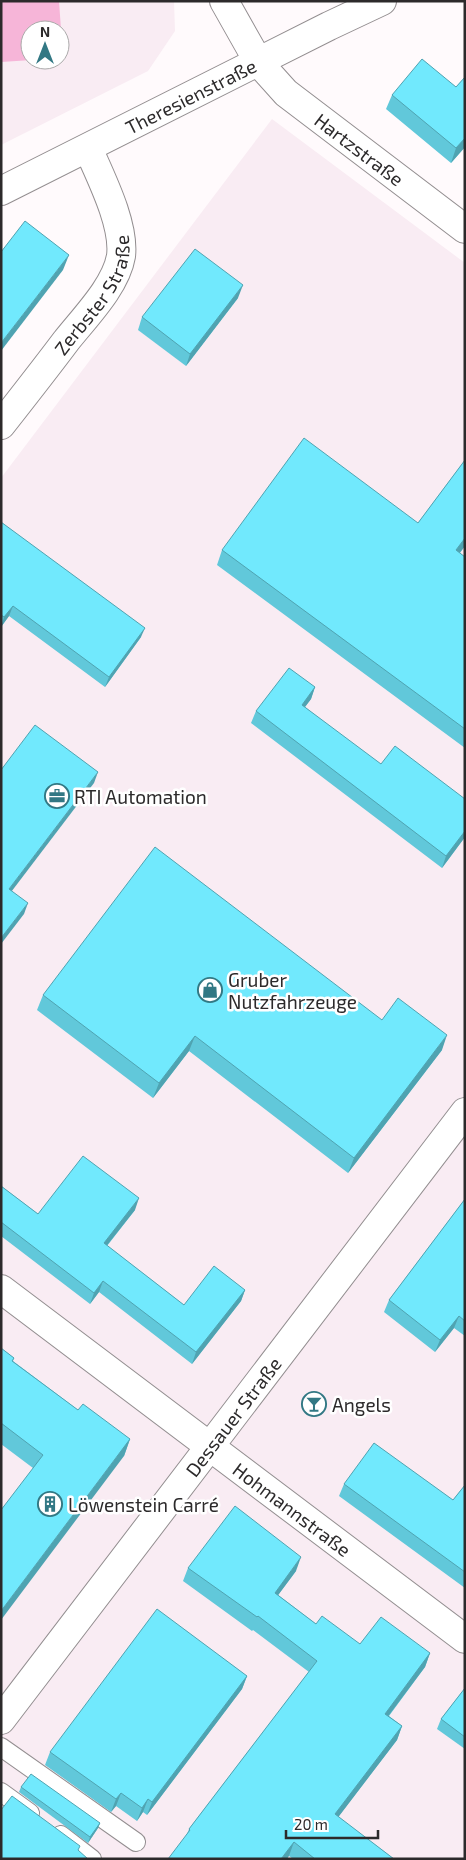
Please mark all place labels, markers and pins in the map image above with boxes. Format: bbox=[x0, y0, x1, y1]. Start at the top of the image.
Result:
office icon: RTI Automation bbox=[44, 783, 70, 809]
place label: RTI Automation bbox=[74, 785, 207, 808]
place label: Gruber Nutzfahrzeuge bbox=[228, 968, 357, 1013]
shop icon: Gruber Nutzfahrzeuge bbox=[197, 977, 223, 1003]
bar icon: Angels bbox=[301, 1391, 327, 1417]
place label: Angels bbox=[332, 1393, 391, 1416]
building icon: Löwenstein Carré bbox=[37, 1491, 63, 1517]
place label: Löwenstein Carré bbox=[68, 1493, 219, 1516]

